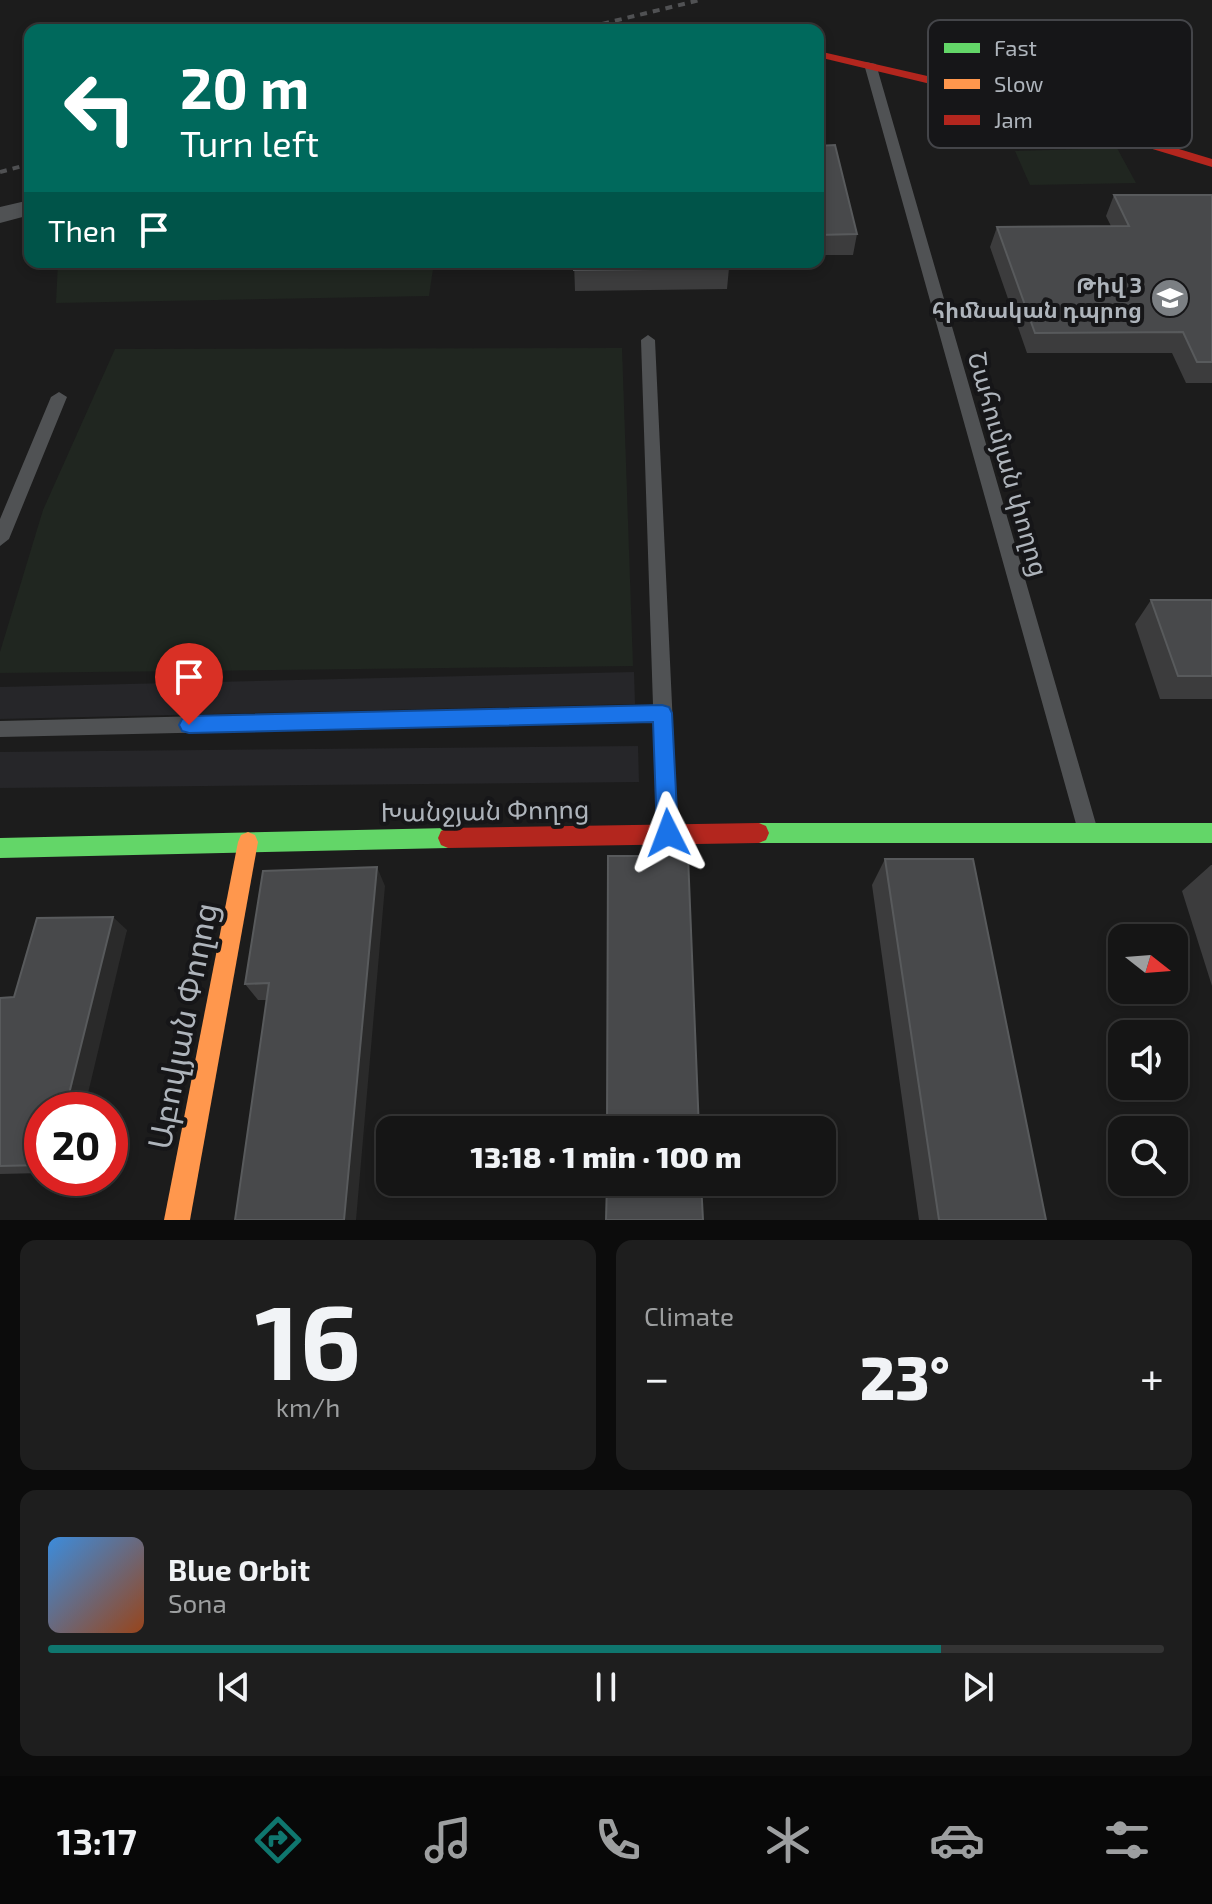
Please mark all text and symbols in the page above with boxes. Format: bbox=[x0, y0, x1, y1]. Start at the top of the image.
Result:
legend bbox=[928, 20, 1192, 148]
text: Fast bbox=[994, 34, 1037, 60]
text: 20 m bbox=[180, 53, 309, 120]
icon: left bbox=[48, 56, 152, 160]
text: Slow bbox=[994, 70, 1043, 96]
text: Jam bbox=[994, 106, 1033, 132]
text: Turn left bbox=[180, 121, 319, 164]
icon: arrive bbox=[132, 208, 176, 252]
text: Then bbox=[48, 212, 116, 248]
place label: Թիվ 3 հիմնական դպրոց bbox=[932, 271, 1142, 323]
school or university icon: Թիվ 3 հիմնական դպրոց bbox=[1149, 277, 1191, 319]
street label: Շահումյան փողոց bbox=[962, 347, 1056, 580]
pin bbox=[155, 643, 223, 725]
icon: arrive bbox=[167, 655, 211, 699]
position arrow bbox=[626, 791, 710, 875]
street label: Խանջյան Փողոց bbox=[380, 792, 590, 828]
street label: Աբովյան Փողոց bbox=[138, 899, 226, 1153]
north arrow bbox=[1108, 924, 1188, 1004]
map controls bbox=[1108, 924, 1188, 1196]
button: sound bbox=[1108, 1020, 1188, 1100]
speed limit sign: 20 bbox=[24, 1092, 128, 1196]
button: search bbox=[1108, 1116, 1188, 1196]
text: 13:18 · 1 min · 100 m bbox=[471, 1138, 741, 1174]
text: 16 bbox=[255, 1276, 361, 1401]
text: Climate bbox=[644, 1300, 734, 1331]
text: 23° bbox=[860, 1340, 950, 1412]
text: − bbox=[644, 1350, 670, 1403]
text: + bbox=[1140, 1350, 1164, 1403]
text: km/h bbox=[276, 1391, 340, 1422]
text: Blue Orbit bbox=[168, 1551, 310, 1587]
text: Sona bbox=[168, 1587, 227, 1618]
icon: previous bbox=[212, 1665, 256, 1709]
icon: pause bbox=[584, 1665, 628, 1709]
icon: next bbox=[956, 1665, 1000, 1709]
icon: directions bbox=[250, 1812, 306, 1868]
icon: music bbox=[420, 1812, 476, 1868]
icon: phone bbox=[590, 1812, 646, 1868]
icon: climate bbox=[760, 1812, 816, 1868]
icon: car bbox=[929, 1812, 985, 1868]
icon: filters bbox=[1099, 1812, 1155, 1868]
text: 13:17 bbox=[57, 1819, 137, 1862]

